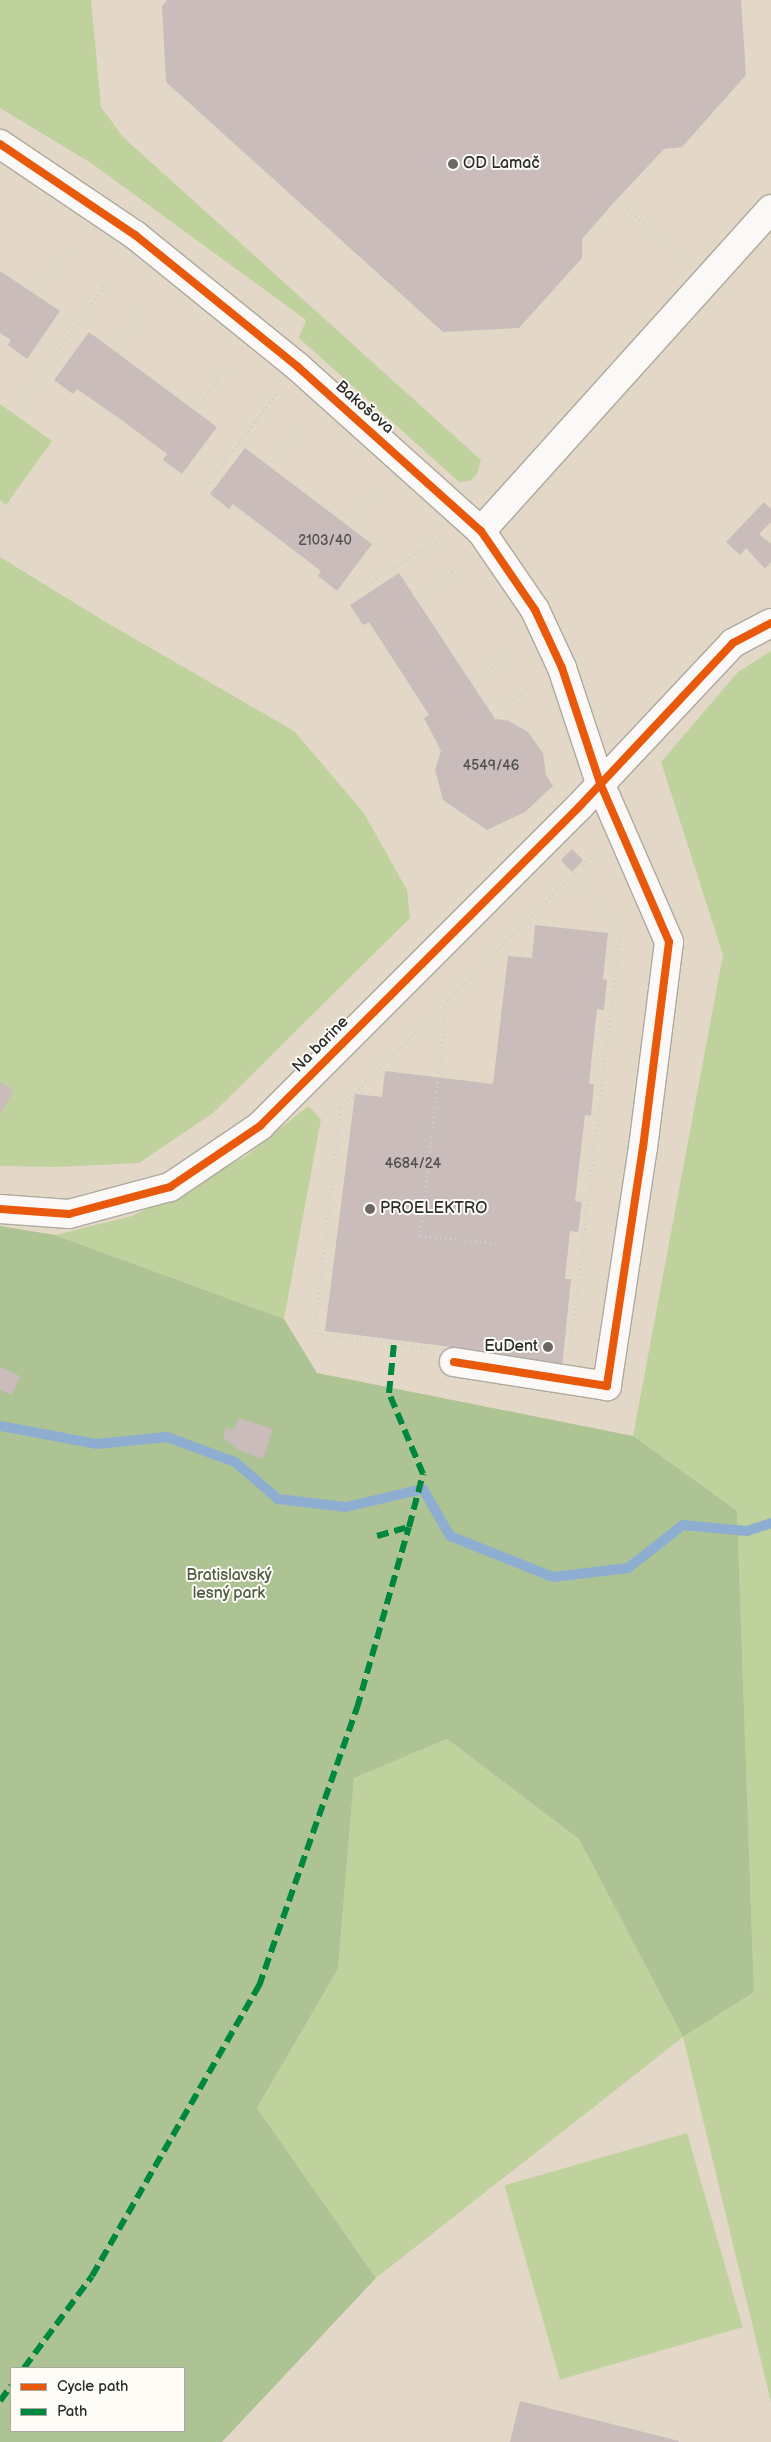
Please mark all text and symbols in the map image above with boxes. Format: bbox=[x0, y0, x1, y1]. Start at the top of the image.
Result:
place label: OD Lamač bbox=[463, 154, 540, 174]
marker: OD Lamač bbox=[447, 158, 459, 170]
street label: Bakošova bbox=[331, 377, 397, 439]
house number: 2103/40 bbox=[298, 533, 352, 549]
house number: 4549/46 bbox=[463, 758, 519, 774]
street label: Na barine bbox=[289, 1013, 353, 1077]
house number: 4684/24 bbox=[385, 1156, 441, 1172]
place label: PROELEKTRO bbox=[380, 1199, 487, 1219]
marker: PROELEKTRO bbox=[364, 1203, 376, 1215]
place label: EuDent bbox=[484, 1337, 538, 1357]
marker: EuDent bbox=[542, 1341, 554, 1353]
park label: Bratislavský lesný park bbox=[186, 1566, 272, 1604]
legend bbox=[10, 2367, 185, 2432]
text: Cycle path bbox=[57, 2377, 128, 2396]
text: Path bbox=[57, 2402, 87, 2421]

